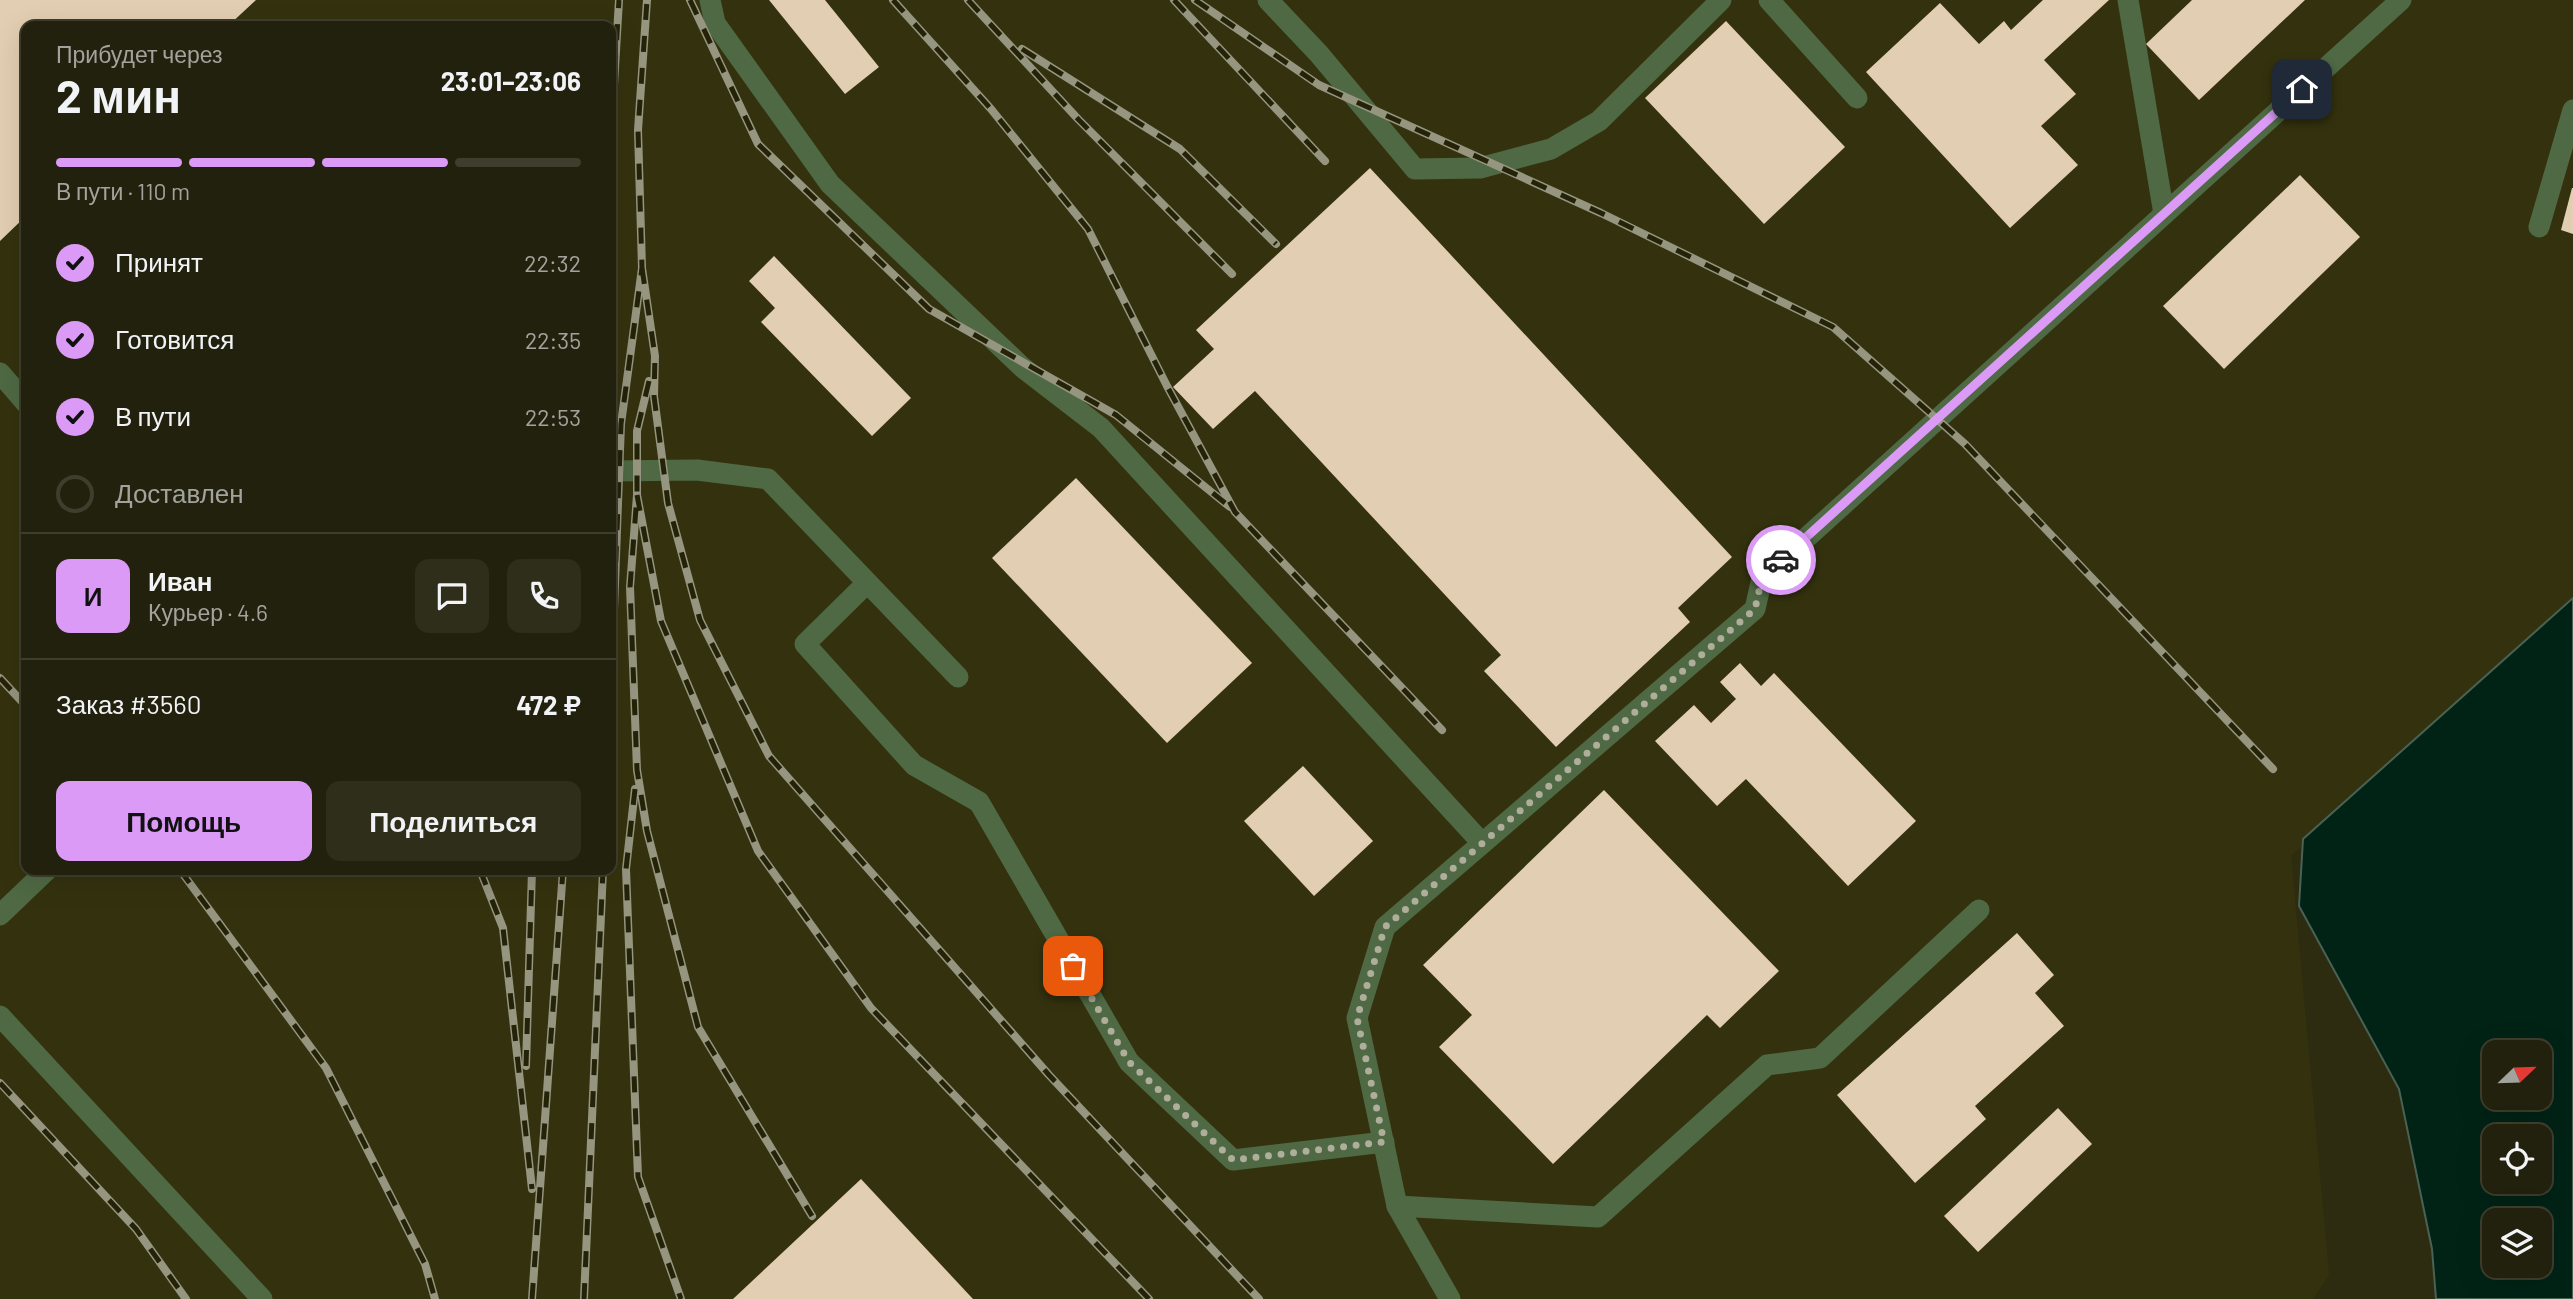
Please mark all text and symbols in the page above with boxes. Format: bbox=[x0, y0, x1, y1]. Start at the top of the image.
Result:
text: Прибудет через bbox=[56, 40, 223, 68]
pin bbox=[2272, 59, 2332, 119]
text: 23:01–23:06 bbox=[441, 65, 581, 96]
text: 2 мин bbox=[56, 67, 181, 122]
icon: home bbox=[2283, 70, 2321, 108]
text: В пути · 110 m bbox=[56, 177, 190, 205]
icon: check bbox=[56, 244, 94, 282]
text: Принят bbox=[115, 246, 203, 277]
text: 22:32 bbox=[524, 249, 581, 277]
icon: check bbox=[56, 321, 94, 359]
text: Готовится bbox=[115, 323, 234, 354]
text: 22:35 bbox=[525, 326, 581, 354]
icon: check bbox=[56, 398, 94, 436]
text: В пути bbox=[115, 400, 191, 431]
text: 22:53 bbox=[525, 403, 581, 431]
text: Доставлен bbox=[115, 477, 244, 508]
courier bbox=[1746, 525, 1816, 595]
icon: car bbox=[1762, 541, 1800, 579]
button: chat bbox=[415, 559, 489, 633]
button: phone bbox=[507, 559, 581, 633]
text: Иван bbox=[148, 565, 213, 596]
text: И bbox=[84, 580, 102, 611]
text: Курьер · 4.6 bbox=[148, 598, 268, 626]
text: Заказ #3560 bbox=[56, 688, 201, 719]
text: 472 ₽ bbox=[516, 689, 581, 720]
button: Помощь bbox=[56, 781, 312, 861]
button: Поделиться bbox=[326, 781, 581, 861]
pin bbox=[1043, 936, 1103, 996]
icon: bag bbox=[1054, 947, 1092, 985]
north arrow bbox=[2482, 1040, 2552, 1110]
map controls bbox=[2482, 1040, 2552, 1278]
button: locate bbox=[2482, 1124, 2552, 1194]
button: layers bbox=[2482, 1208, 2552, 1278]

